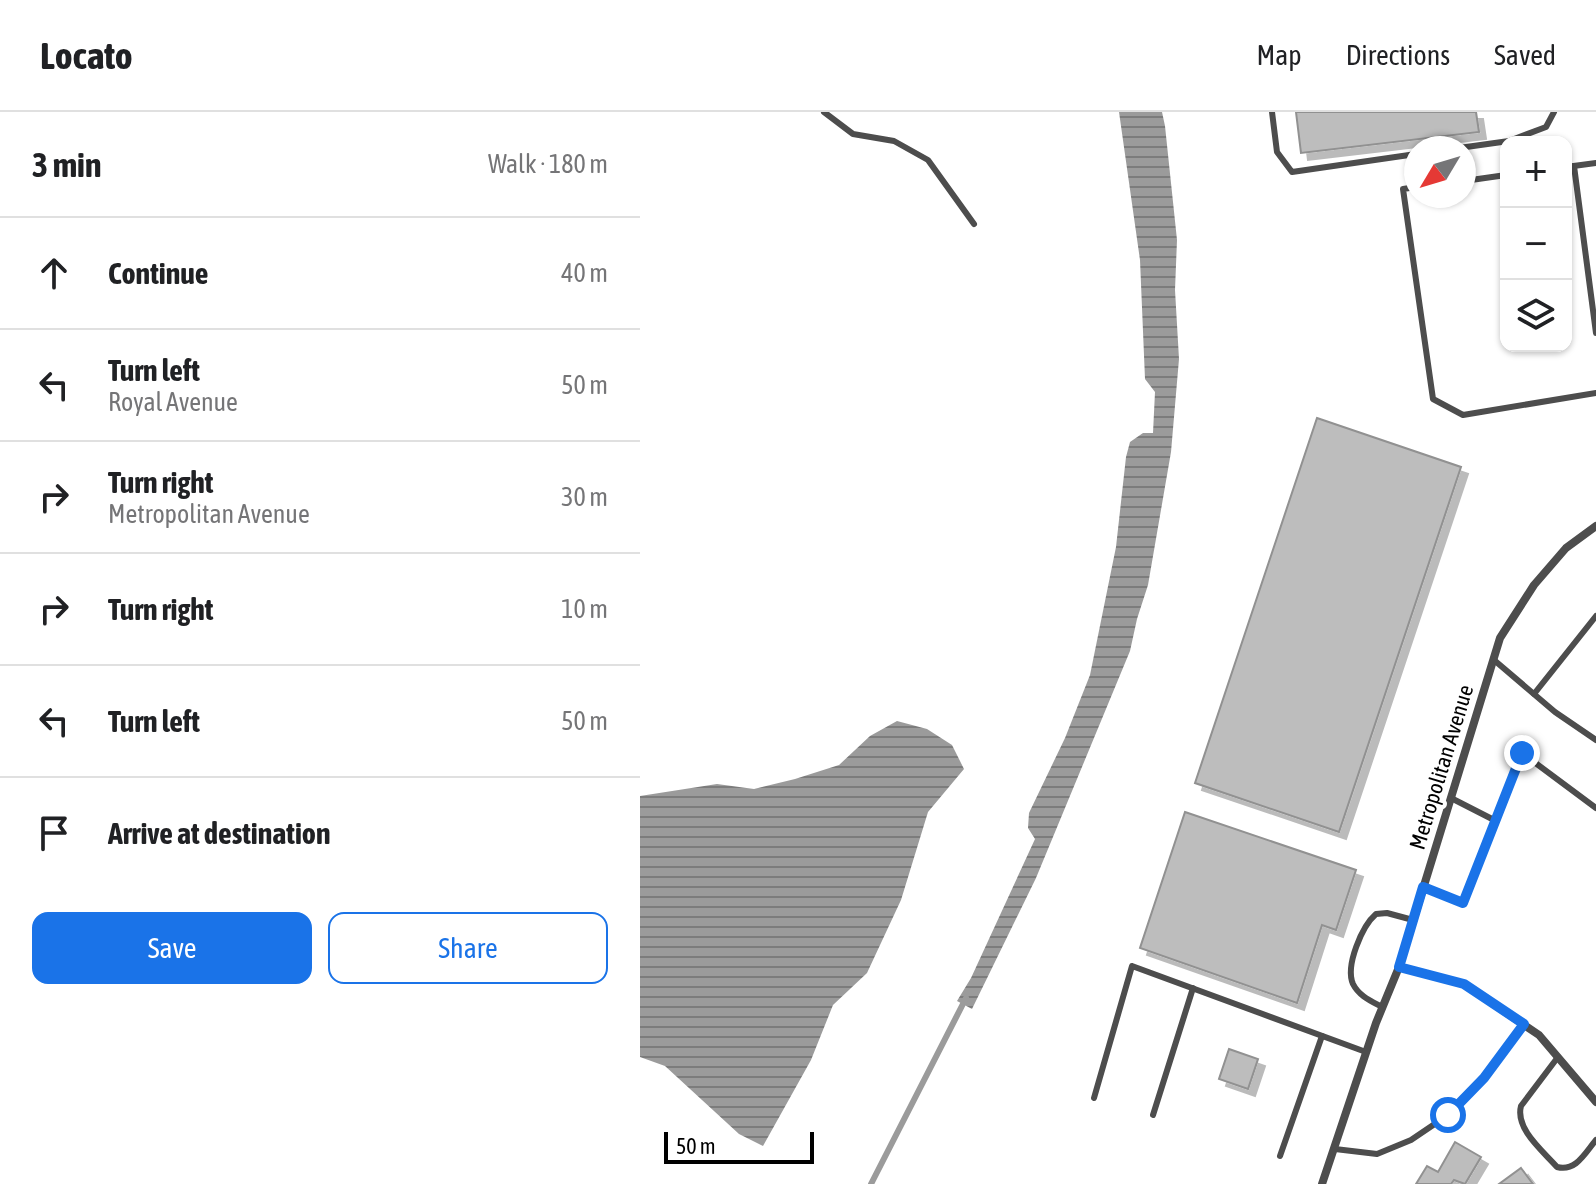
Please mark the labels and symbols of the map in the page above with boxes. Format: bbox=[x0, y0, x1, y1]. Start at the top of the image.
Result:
north arrow bbox=[1404, 136, 1476, 208]
street label: Metropolitan Avenue bbox=[1404, 682, 1478, 852]
route end bbox=[1504, 735, 1540, 771]
route start bbox=[1430, 1097, 1466, 1133]
scale bar bbox=[664, 1128, 814, 1164]

